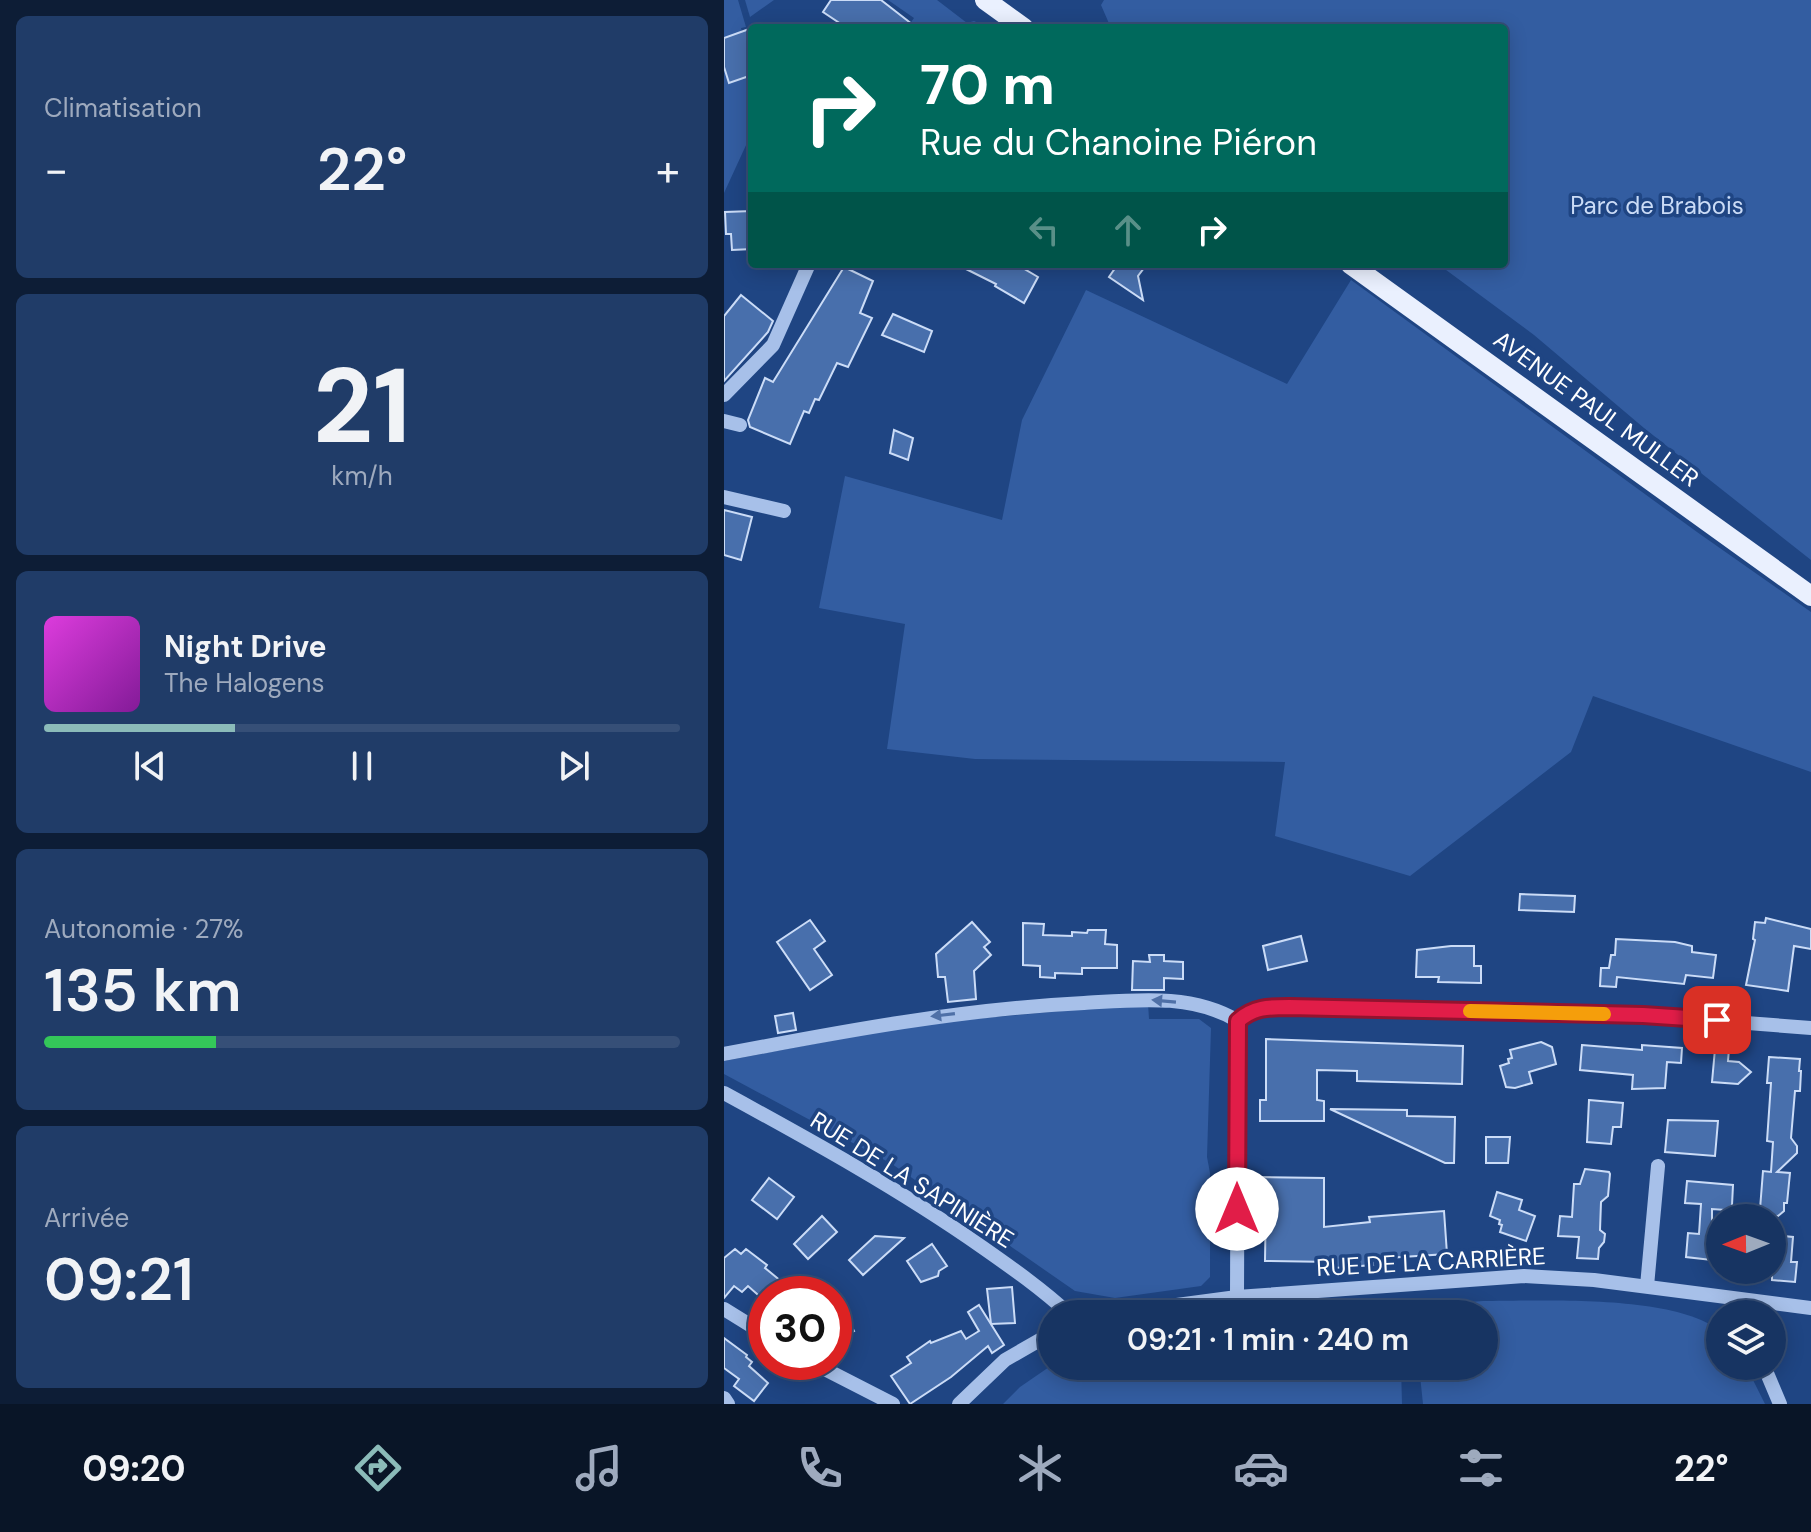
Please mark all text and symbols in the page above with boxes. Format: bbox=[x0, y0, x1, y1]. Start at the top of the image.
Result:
text: 70 m bbox=[920, 48, 1055, 121]
icon: right bbox=[788, 56, 892, 160]
text: Climatisation bbox=[44, 91, 202, 125]
text: Rue du Chanoine Piéron bbox=[920, 119, 1317, 166]
text: 22° bbox=[317, 130, 407, 209]
text: − bbox=[44, 141, 68, 199]
text: + bbox=[656, 141, 680, 199]
park label: Parc de Brabois bbox=[1570, 190, 1744, 221]
icon: left bbox=[1022, 208, 1066, 252]
icon: ahead bbox=[1106, 208, 1150, 252]
icon: right bbox=[1190, 208, 1234, 252]
street label: AVENUE PAUL MULLER bbox=[1488, 324, 1705, 494]
text: 21 bbox=[313, 339, 411, 474]
text: km/h bbox=[331, 459, 393, 493]
text: Night Drive bbox=[164, 627, 327, 666]
text: The Halogens bbox=[164, 666, 324, 700]
icon: previous bbox=[128, 744, 172, 788]
icon: pause bbox=[340, 744, 384, 788]
icon: next bbox=[552, 744, 596, 788]
text: Autonomie · 27% bbox=[44, 912, 243, 946]
text: 135 km bbox=[44, 951, 241, 1030]
pin bbox=[1683, 986, 1751, 1054]
one-way arrow bbox=[1151, 994, 1176, 1007]
icon: arrive bbox=[1695, 998, 1739, 1042]
one-way arrow bbox=[930, 1009, 955, 1022]
street label: RUE DE LA SAPINIÈRE bbox=[805, 1104, 1020, 1255]
position arrow bbox=[1195, 1167, 1279, 1251]
text: Arrivée bbox=[44, 1201, 129, 1235]
north arrow bbox=[1706, 1204, 1786, 1284]
map controls bbox=[1706, 1204, 1786, 1380]
text: 09:21 bbox=[44, 1240, 194, 1319]
street label: RUE DE LA CARRIÈRE bbox=[1316, 1240, 1546, 1283]
speed limit sign: 30 bbox=[748, 1276, 852, 1380]
button: layers bbox=[1706, 1300, 1786, 1380]
text: 09:21 · 1 min · 240 m bbox=[1127, 1320, 1409, 1359]
icon: directions bbox=[350, 1440, 406, 1496]
icon: music bbox=[571, 1440, 627, 1496]
icon: phone bbox=[792, 1440, 848, 1496]
icon: climate bbox=[1012, 1440, 1068, 1496]
icon: car bbox=[1233, 1440, 1289, 1496]
icon: filters bbox=[1453, 1440, 1509, 1496]
text: 09:20 bbox=[82, 1445, 186, 1492]
text: 22° bbox=[1674, 1445, 1729, 1492]

